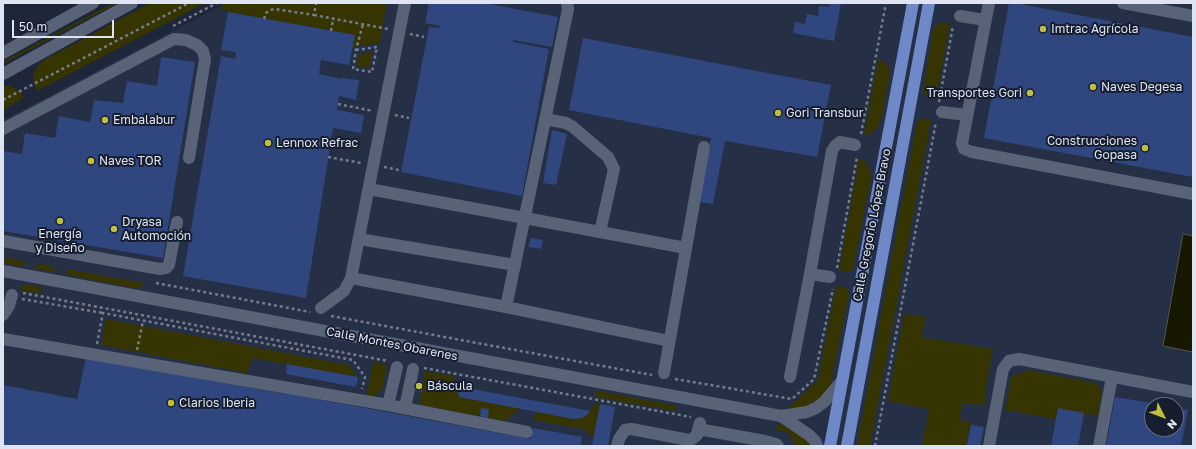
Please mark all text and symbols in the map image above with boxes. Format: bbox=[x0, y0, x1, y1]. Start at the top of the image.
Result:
scale bar bbox=[14, 12, 116, 38]
text: 50 m bbox=[19, 19, 47, 34]
place label: Imtrac Agrícola bbox=[1051, 22, 1139, 36]
marker: Imtrac Agrícola bbox=[1038, 24, 1048, 34]
place label: Naves Degesa bbox=[1101, 80, 1182, 94]
marker: Naves Degesa bbox=[1088, 82, 1098, 92]
place label: Transportes Gori bbox=[926, 86, 1022, 100]
marker: Transportes Gori bbox=[1025, 88, 1035, 98]
place label: Gori Transbur bbox=[786, 106, 863, 120]
marker: Gori Transbur bbox=[773, 108, 783, 118]
place label: Embalabur bbox=[113, 113, 175, 127]
marker: Embalabur bbox=[100, 115, 110, 125]
place label: Construcciones Gopasa bbox=[1047, 134, 1137, 162]
place label: Lennox Refrac bbox=[276, 136, 358, 150]
marker: Lennox Refrac bbox=[263, 138, 273, 148]
marker: Construcciones Gopasa bbox=[1140, 143, 1150, 153]
street label: Calle Gregorio López Bravo bbox=[850, 147, 894, 303]
place label: Naves TOR bbox=[99, 154, 162, 168]
marker: Naves TOR bbox=[86, 156, 96, 166]
place label: Dryasa Automoción bbox=[122, 215, 191, 243]
marker: Energía y Diseño bbox=[55, 216, 65, 226]
marker: Dryasa Automoción bbox=[109, 224, 119, 234]
place label: Energía y Diseño bbox=[35, 227, 85, 255]
street label: Calle Montes Obarenes bbox=[325, 324, 459, 364]
place label: Báscula bbox=[427, 379, 473, 393]
marker: Báscula bbox=[414, 381, 424, 391]
place label: Clarios Iberia bbox=[179, 396, 255, 410]
north arrow bbox=[1144, 397, 1184, 437]
marker: Clarios Iberia bbox=[166, 398, 176, 408]
text: N bbox=[1165, 417, 1180, 432]

